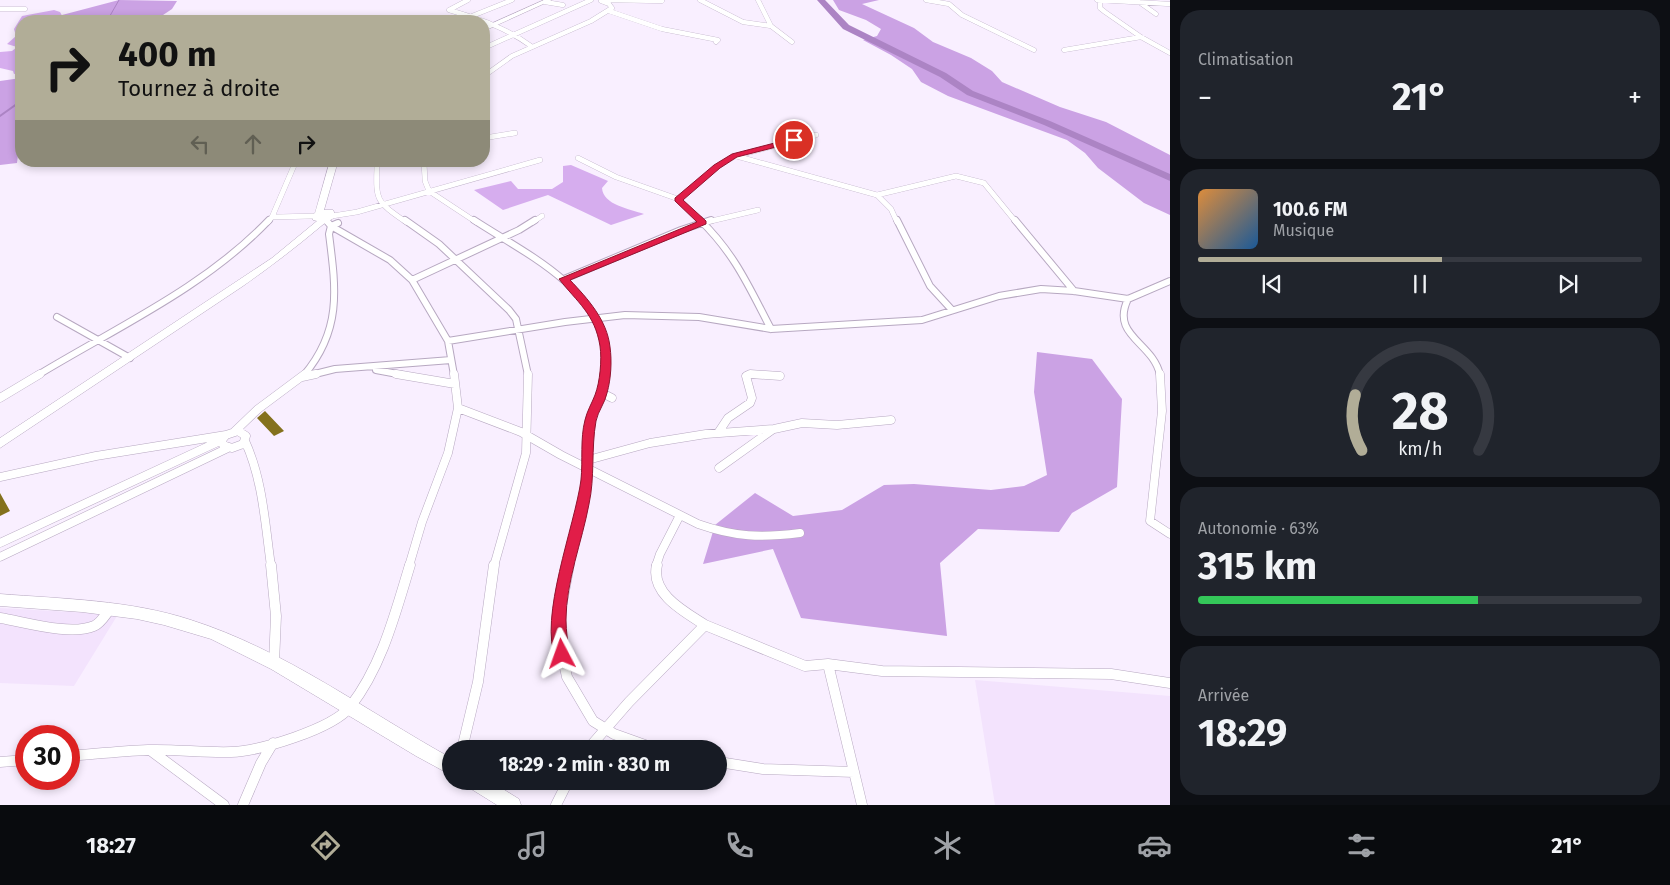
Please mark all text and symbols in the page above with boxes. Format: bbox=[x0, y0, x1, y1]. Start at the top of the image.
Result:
text: 400 m bbox=[118, 33, 217, 75]
icon: right bbox=[35, 35, 100, 100]
text: Climatisation bbox=[1198, 50, 1294, 69]
text: 21° bbox=[1392, 74, 1448, 120]
text: Tournez à droite bbox=[118, 75, 280, 102]
text: − bbox=[1198, 81, 1212, 114]
text: + bbox=[1628, 81, 1642, 114]
pin bbox=[773, 119, 815, 161]
icon: arrive bbox=[780, 126, 808, 154]
icon: left bbox=[186, 130, 214, 158]
icon: ahead bbox=[239, 130, 267, 158]
icon: right bbox=[292, 130, 320, 158]
text: 100.6 FM bbox=[1273, 198, 1347, 221]
text: Musique bbox=[1273, 221, 1334, 240]
icon: previous bbox=[1258, 270, 1286, 298]
icon: pause bbox=[1406, 270, 1434, 298]
icon: next bbox=[1554, 270, 1582, 298]
text: 28 bbox=[1391, 380, 1449, 443]
text: km/h bbox=[1398, 438, 1442, 460]
text: Autonomie · 63% bbox=[1198, 519, 1319, 538]
text: 315 km bbox=[1198, 543, 1317, 589]
position arrow bbox=[535, 627, 587, 679]
text: Arrivée bbox=[1198, 686, 1249, 705]
text: 18:29 bbox=[1198, 710, 1287, 756]
speed limit sign: 30 bbox=[15, 725, 80, 790]
text: 18:29 · 2 min · 830 m bbox=[499, 753, 670, 776]
icon: directions bbox=[308, 828, 343, 863]
icon: music bbox=[515, 828, 550, 863]
icon: phone bbox=[722, 828, 757, 863]
icon: climate bbox=[930, 828, 965, 863]
icon: car bbox=[1137, 828, 1172, 863]
icon: filters bbox=[1344, 828, 1379, 863]
text: 18:27 bbox=[86, 832, 136, 859]
text: 21° bbox=[1551, 832, 1584, 859]

